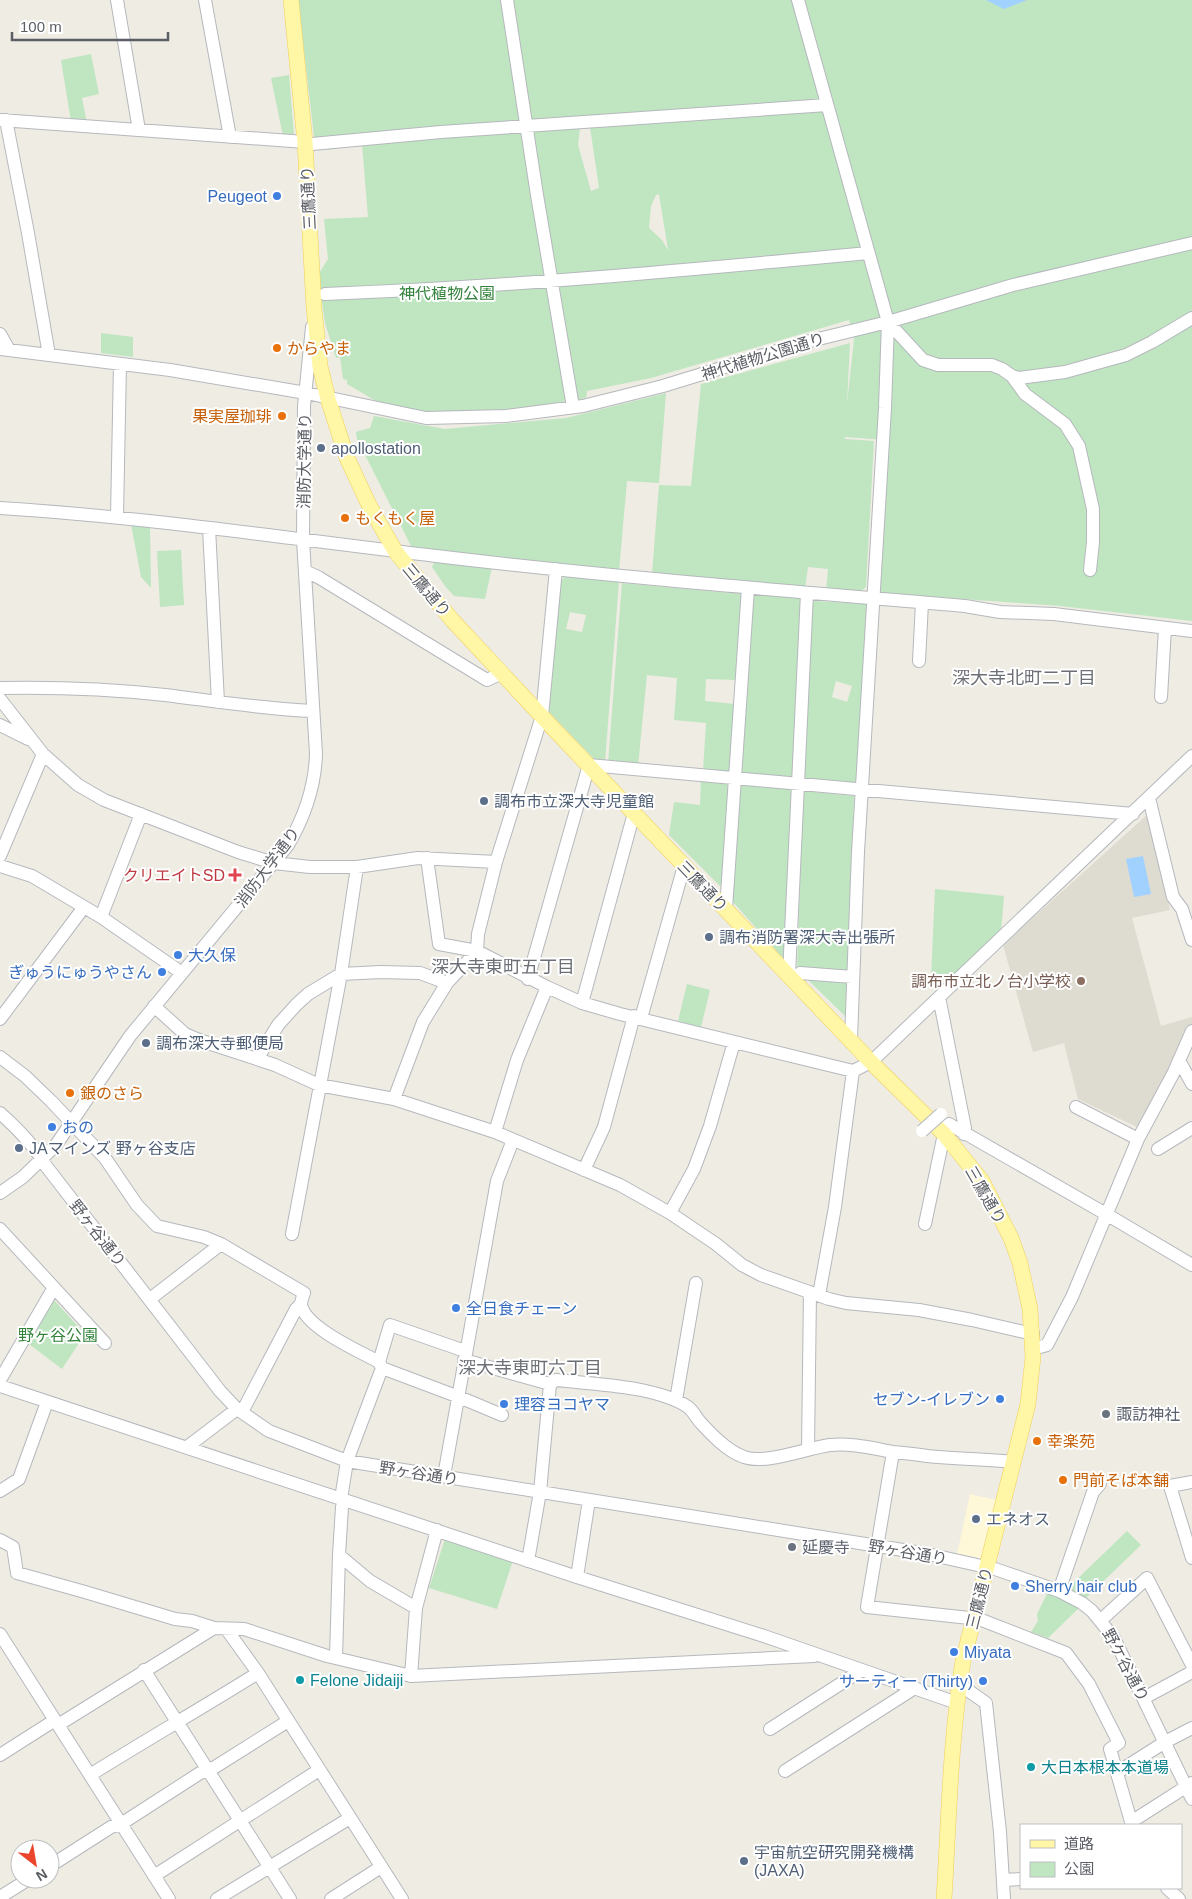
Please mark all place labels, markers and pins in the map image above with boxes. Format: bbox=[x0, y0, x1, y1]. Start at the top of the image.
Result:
place label: Peugeot bbox=[207, 188, 268, 205]
marker: Peugeot bbox=[271, 190, 283, 202]
place label: からやま bbox=[287, 340, 351, 357]
marker: からやま bbox=[271, 342, 283, 354]
place label: 果実屋珈琲 bbox=[192, 408, 272, 425]
marker: 果実屋珈琲 bbox=[276, 410, 288, 422]
place label: apollostation bbox=[331, 440, 421, 457]
marker: apollostation bbox=[315, 442, 327, 454]
place label: もくもく屋 bbox=[355, 510, 435, 527]
marker: もくもく屋 bbox=[339, 512, 351, 524]
place label: 調布市立深大寺児童館 bbox=[494, 793, 654, 810]
marker: 調布市立深大寺児童館 bbox=[478, 795, 490, 807]
place label: クリエイトSD bbox=[123, 867, 225, 884]
marker: クリエイトSD bbox=[229, 869, 241, 881]
place label: 調布消防署深大寺出張所 bbox=[719, 929, 895, 946]
marker: 調布消防署深大寺出張所 bbox=[703, 931, 715, 943]
place label: 大久保 bbox=[188, 947, 236, 964]
marker: 大久保 bbox=[172, 949, 184, 961]
place label: ぎゅうにゅうやさん bbox=[8, 964, 152, 981]
marker: ぎゅうにゅうやさん bbox=[156, 966, 168, 978]
place label: 調布市立北ノ台小学校 bbox=[911, 973, 1071, 990]
marker: 調布市立北ノ台小学校 bbox=[1075, 975, 1087, 987]
place label: 調布深大寺郵便局 bbox=[156, 1035, 284, 1052]
marker: 調布深大寺郵便局 bbox=[140, 1037, 152, 1049]
place label: 銀のさら bbox=[80, 1085, 144, 1102]
marker: 銀のさら bbox=[64, 1087, 76, 1099]
place label: おの bbox=[62, 1119, 94, 1136]
marker: おの bbox=[46, 1121, 58, 1133]
place label: JAマインズ 野ヶ谷支店 bbox=[29, 1140, 196, 1157]
marker: JAマインズ 野ヶ谷支店 bbox=[13, 1142, 25, 1154]
place label: 全日食チェーン bbox=[466, 1300, 577, 1317]
marker: 全日食チェーン bbox=[450, 1302, 462, 1314]
place label: セブン-イレブン bbox=[873, 1391, 990, 1408]
marker: セブン-イレブン bbox=[994, 1393, 1006, 1405]
place label: 理容ヨコヤマ bbox=[514, 1396, 610, 1413]
marker: 理容ヨコヤマ bbox=[498, 1398, 510, 1410]
place label: 諏訪神社 bbox=[1116, 1406, 1180, 1423]
marker: 諏訪神社 bbox=[1100, 1408, 1112, 1420]
place label: 幸楽苑 bbox=[1047, 1433, 1095, 1450]
marker: 幸楽苑 bbox=[1031, 1435, 1043, 1447]
place label: 門前そば本舗 bbox=[1073, 1472, 1169, 1489]
marker: 門前そば本舗 bbox=[1057, 1474, 1069, 1486]
place label: エネオス bbox=[986, 1511, 1050, 1528]
marker: エネオス bbox=[970, 1513, 982, 1525]
place label: 延慶寺 bbox=[802, 1539, 850, 1556]
marker: 延慶寺 bbox=[786, 1541, 798, 1553]
place label: Sherry hair club bbox=[1025, 1578, 1137, 1595]
marker: Sherry hair club bbox=[1009, 1580, 1021, 1592]
place label: Miyata bbox=[964, 1644, 1011, 1661]
marker: Miyata bbox=[948, 1646, 960, 1658]
place label: Felone Jidaiji bbox=[310, 1672, 403, 1689]
place label: サーティー (Thirty) bbox=[839, 1673, 973, 1690]
marker: Felone Jidaiji bbox=[294, 1674, 306, 1686]
marker: サーティー (Thirty) bbox=[977, 1675, 989, 1687]
place label: 大日本根本本道場 bbox=[1041, 1759, 1169, 1776]
marker: 大日本根本本道場 bbox=[1025, 1761, 1037, 1773]
place label: 宇宙航空研究開発機構 (JAXA) bbox=[754, 1844, 914, 1879]
marker: 宇宙航空研究開発機構 (JAXA) bbox=[738, 1855, 750, 1867]

